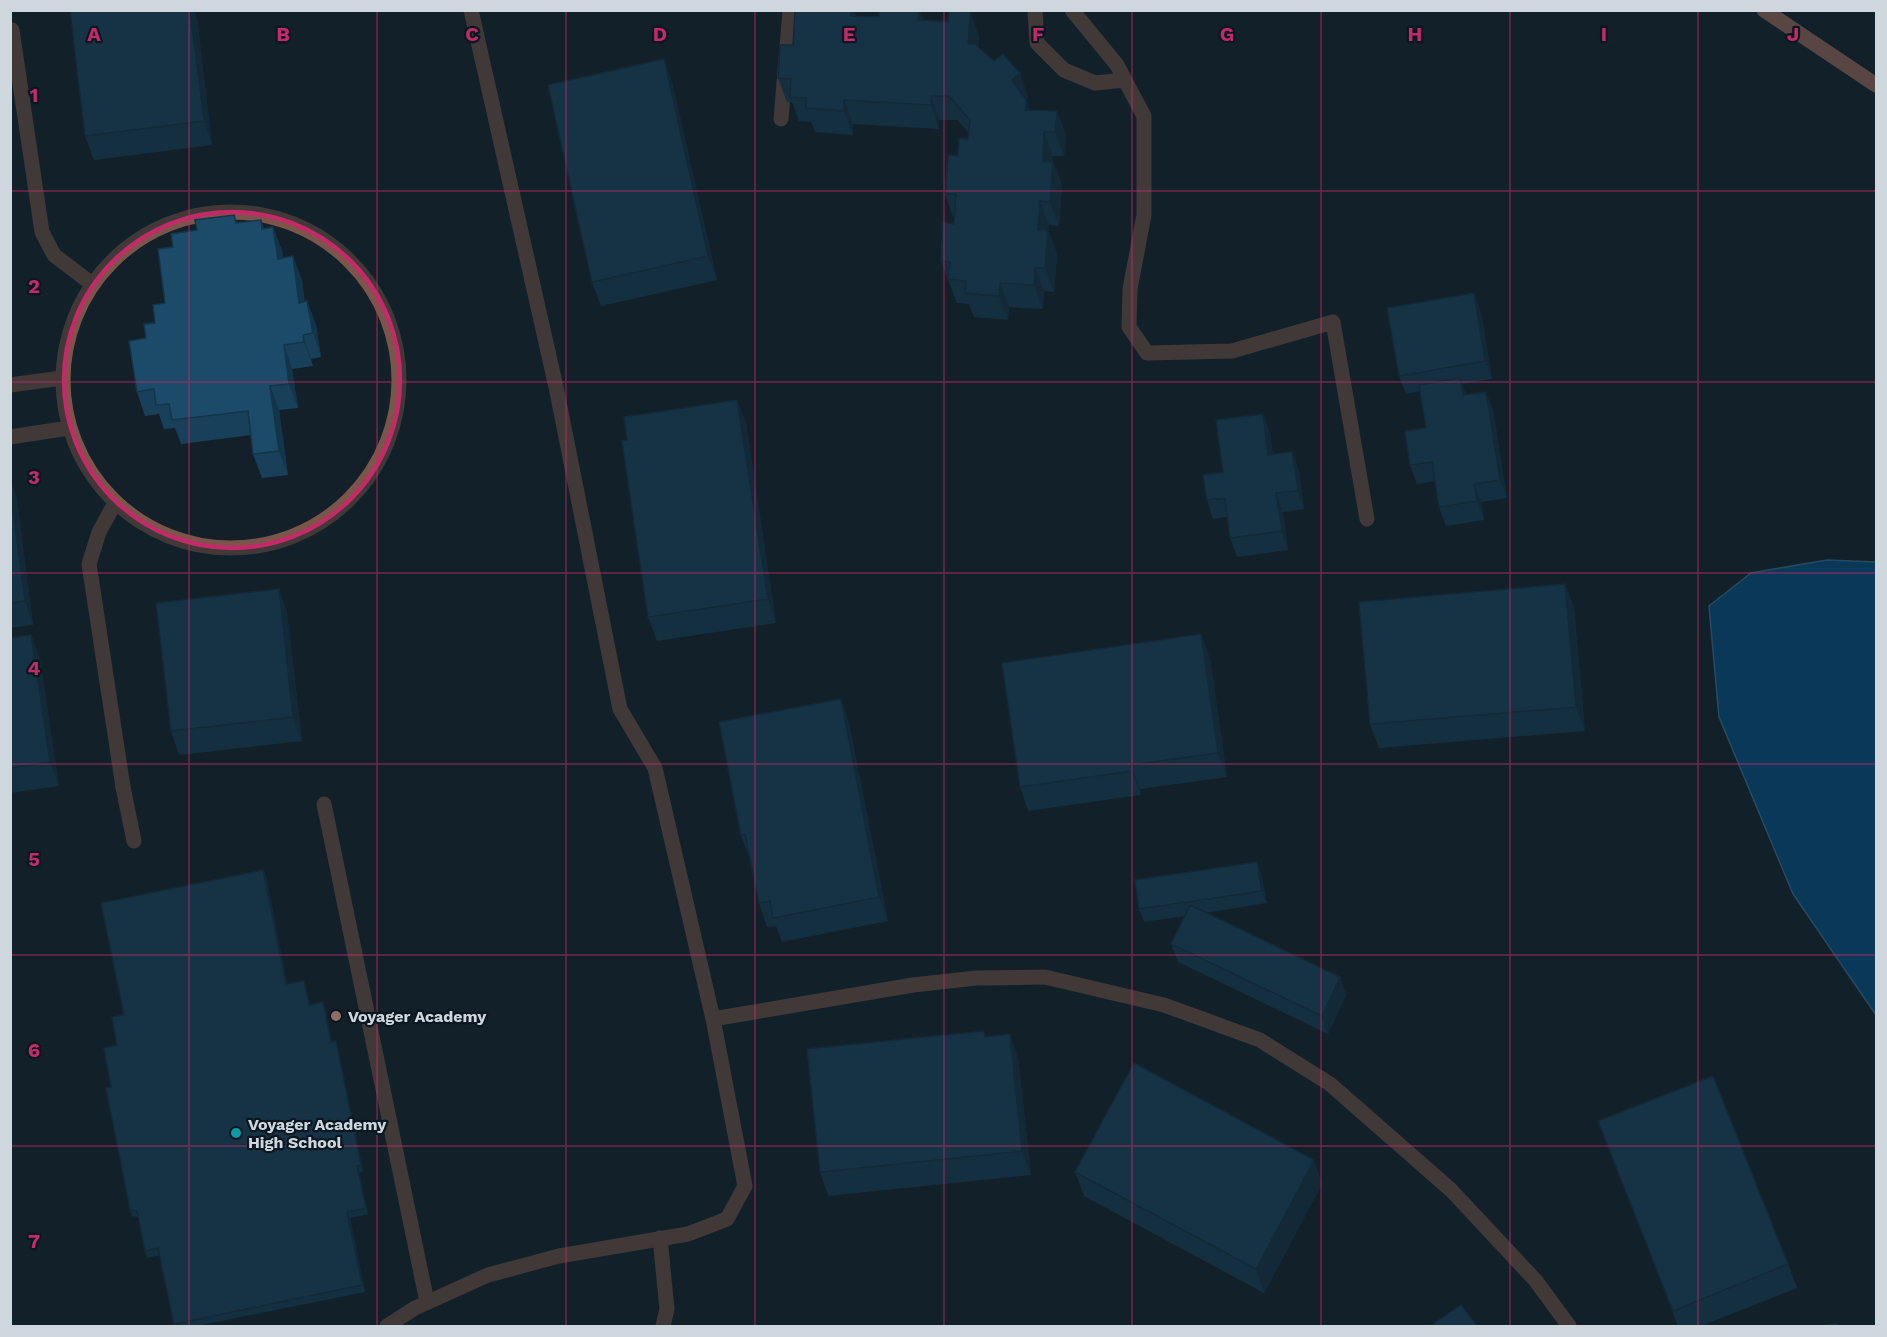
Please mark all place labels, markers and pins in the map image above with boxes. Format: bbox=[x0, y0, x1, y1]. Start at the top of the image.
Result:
place label: Voyager Academy bbox=[348, 1007, 487, 1026]
marker: Voyager Academy bbox=[329, 1009, 343, 1023]
place label: Voyager Academy High School bbox=[248, 1115, 387, 1152]
marker: Voyager Academy High School bbox=[229, 1126, 243, 1140]

